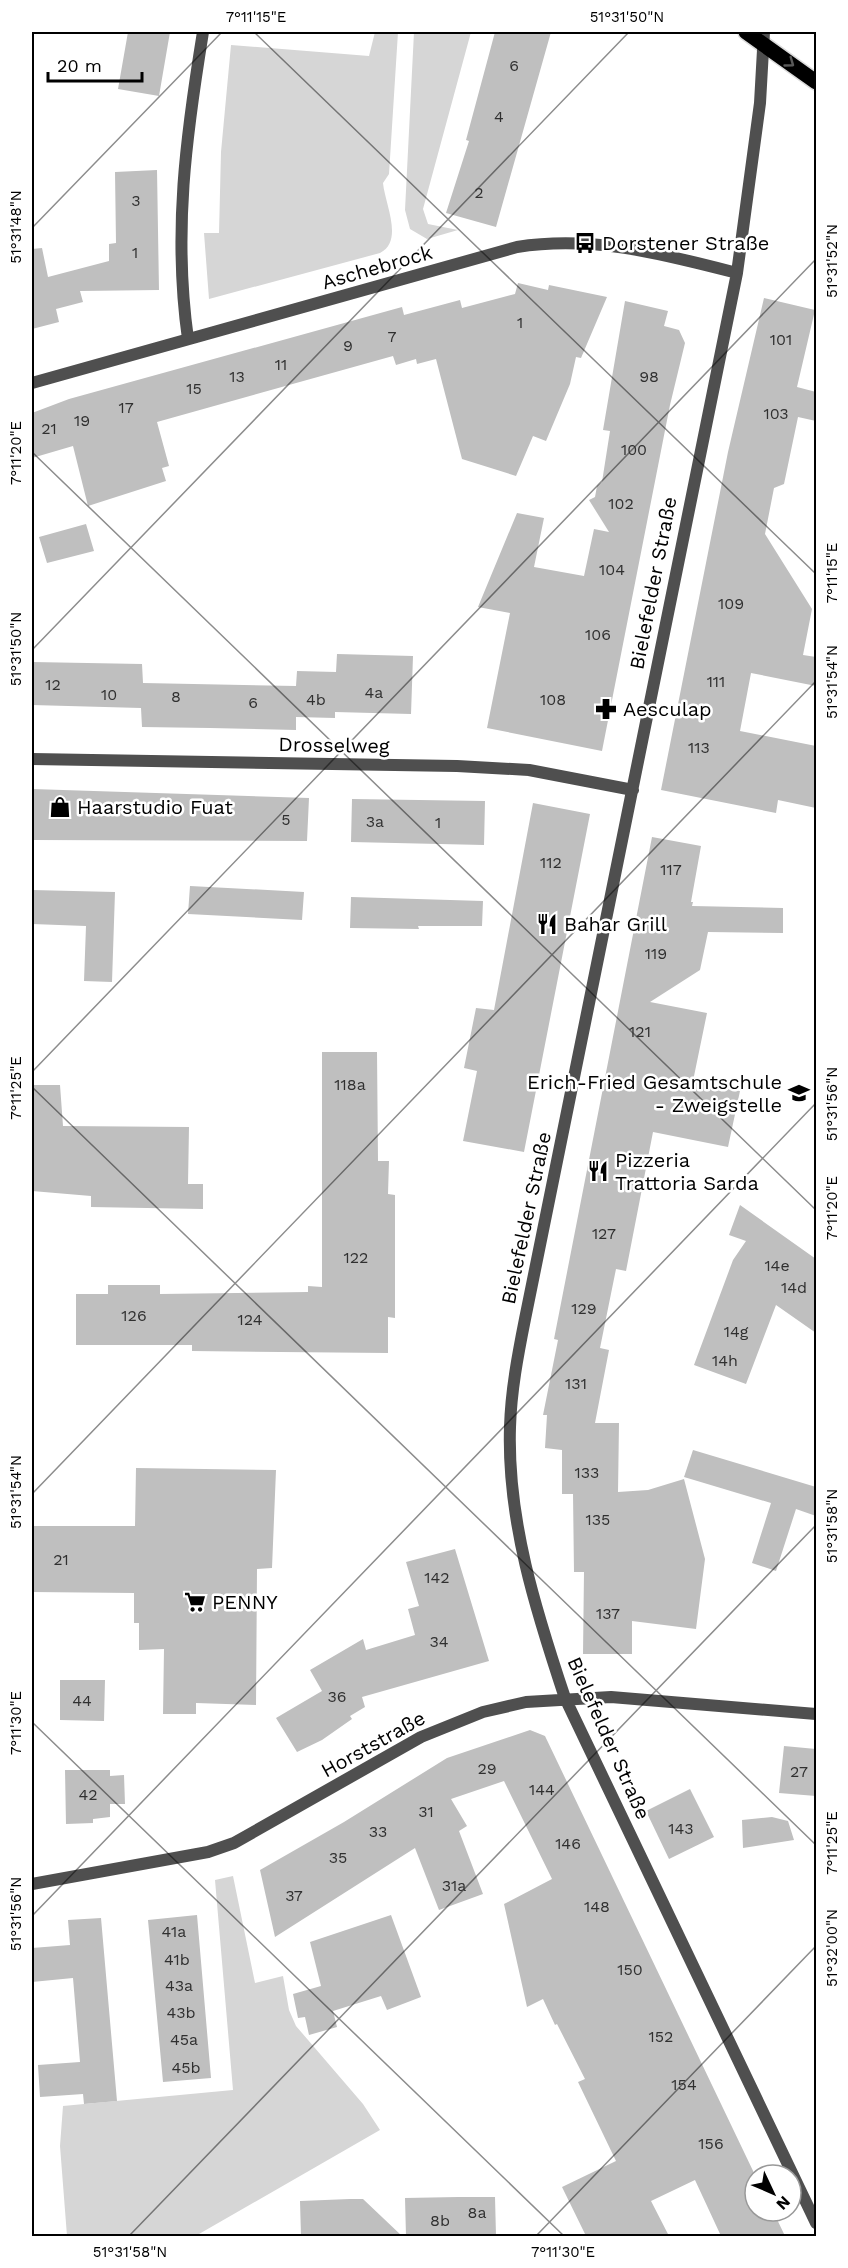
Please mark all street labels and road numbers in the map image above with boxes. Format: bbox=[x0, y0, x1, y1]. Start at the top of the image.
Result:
street label: Aschebrock bbox=[319, 240, 435, 294]
street label: Bielefelder Straße bbox=[624, 495, 682, 671]
street label: Drosselweg bbox=[278, 732, 390, 758]
street label: Bielefelder Straße bbox=[496, 1130, 556, 1306]
street label: Bielefelder Straße bbox=[562, 1653, 656, 1823]
street label: Horststraße bbox=[317, 1706, 429, 1782]

